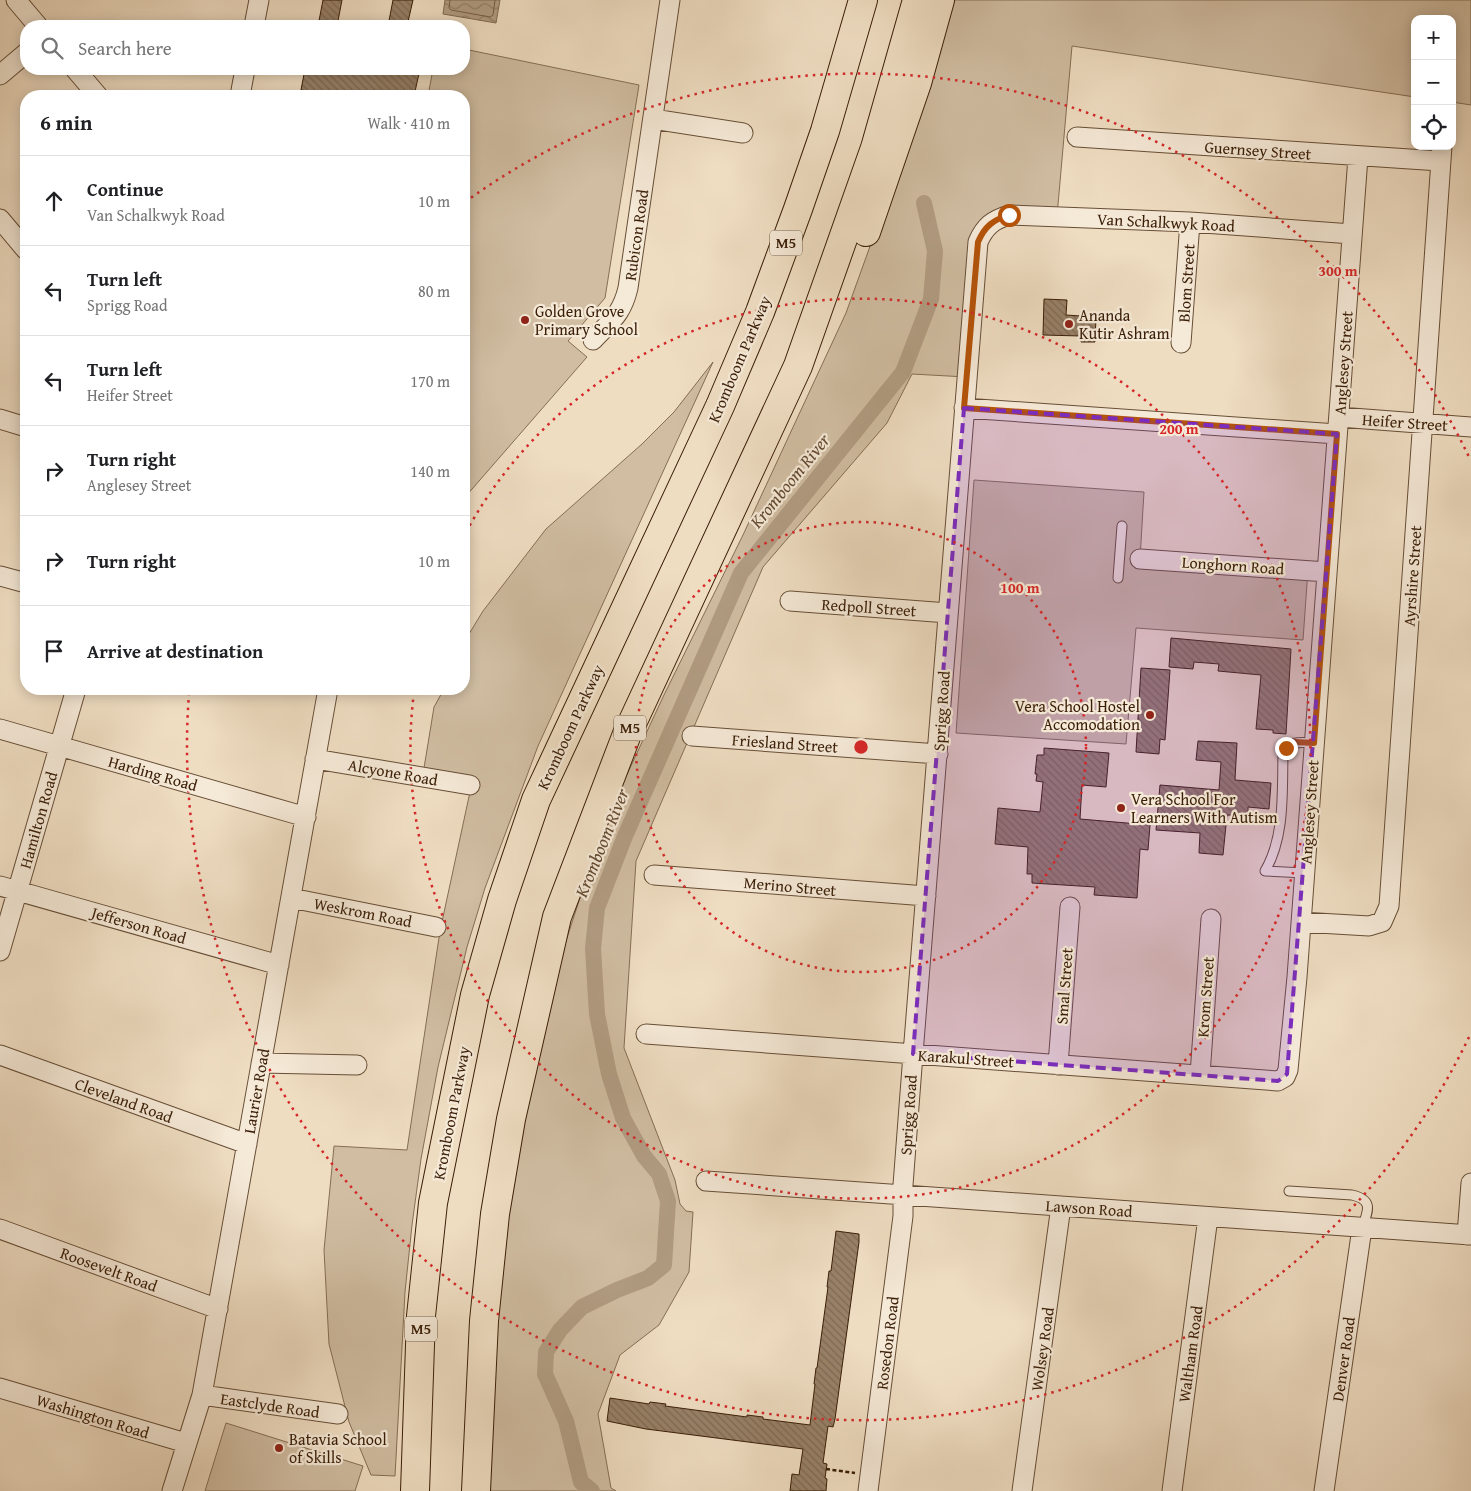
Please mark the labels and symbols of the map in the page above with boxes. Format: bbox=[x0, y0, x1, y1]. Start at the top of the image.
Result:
street label: Guernsey Street bbox=[1204, 134, 1313, 166]
street label: Rubicon Road bbox=[618, 187, 654, 282]
route start bbox=[998, 204, 1021, 227]
street label: Van Schalkwyk Road bbox=[1097, 206, 1236, 238]
road number: M5 bbox=[770, 230, 802, 256]
street label: Blom Street bbox=[1171, 243, 1201, 323]
text: 300 m bbox=[1318, 260, 1358, 281]
street label: Kromboom Parkway bbox=[701, 292, 777, 426]
place label: Golden Grove Primary School bbox=[535, 299, 638, 341]
place label: Ananda Kutir Ashram bbox=[1079, 303, 1170, 345]
street label: Anglesey Street bbox=[1327, 310, 1359, 416]
marker: Golden Grove Primary School bbox=[519, 314, 531, 326]
marker: Ananda Kutir Ashram bbox=[1063, 318, 1075, 330]
street label: Heifer Street bbox=[1361, 407, 1449, 437]
text: 200 m bbox=[1159, 418, 1199, 439]
water label: Kromboom River bbox=[742, 427, 837, 535]
street label: Ayrshire Street bbox=[1397, 524, 1428, 627]
street label: Longhorn Road bbox=[1181, 549, 1285, 581]
text: 100 m bbox=[1000, 577, 1040, 598]
street label: Redpoll Street bbox=[821, 592, 918, 622]
street label: Kromboom Parkway bbox=[530, 660, 610, 794]
street label: Sprigg Road bbox=[926, 670, 956, 752]
place label: Vera School Hostel Accomodation bbox=[1015, 694, 1141, 736]
marker: Vera School Hostel Accomodation bbox=[1144, 709, 1156, 721]
road number: M5 bbox=[614, 716, 646, 740]
street label: Friesland Street bbox=[731, 727, 839, 759]
route end bbox=[1275, 737, 1298, 760]
centre of rings bbox=[852, 738, 870, 756]
street label: Harding Road bbox=[106, 749, 201, 797]
street label: Alcyone Road bbox=[346, 752, 440, 792]
street label: Anglesey Street bbox=[1293, 759, 1325, 865]
street label: Hamilton Road bbox=[13, 768, 63, 871]
water label: Kromboom River bbox=[567, 783, 636, 902]
place label: Vera School For Learners With Autism bbox=[1131, 787, 1278, 829]
marker: Vera School For Learners With Autism bbox=[1115, 802, 1127, 814]
street label: Merino Street bbox=[743, 870, 838, 902]
street label: Weskrom Road bbox=[312, 891, 415, 933]
street label: Jefferson Road bbox=[87, 899, 190, 950]
street label: Smal Street bbox=[1049, 946, 1079, 1025]
street label: Krom Street bbox=[1190, 955, 1220, 1038]
street label: Karakul Street bbox=[917, 1043, 1015, 1073]
street label: Kromboom Parkway bbox=[426, 1044, 476, 1182]
street label: Laurier Road bbox=[237, 1046, 275, 1136]
street label: Cleveland Road bbox=[72, 1071, 177, 1129]
street label: Sprigg Road bbox=[893, 1074, 923, 1156]
street label: Lawson Road bbox=[1045, 1193, 1134, 1223]
street label: Roosevelt Road bbox=[57, 1240, 161, 1298]
street label: Rosedon Road bbox=[869, 1294, 905, 1391]
street label: Waltham Road bbox=[1171, 1304, 1209, 1404]
street label: Wolsey Road bbox=[1024, 1305, 1060, 1392]
street label: Denver Road bbox=[1325, 1315, 1361, 1403]
road number: M5 bbox=[405, 1316, 437, 1342]
street label: Eastclyde Road bbox=[219, 1386, 322, 1424]
street label: Washington Road bbox=[33, 1387, 153, 1445]
place label: Batavia School of Skills bbox=[289, 1427, 387, 1469]
marker: Batavia School of Skills bbox=[273, 1442, 285, 1454]

